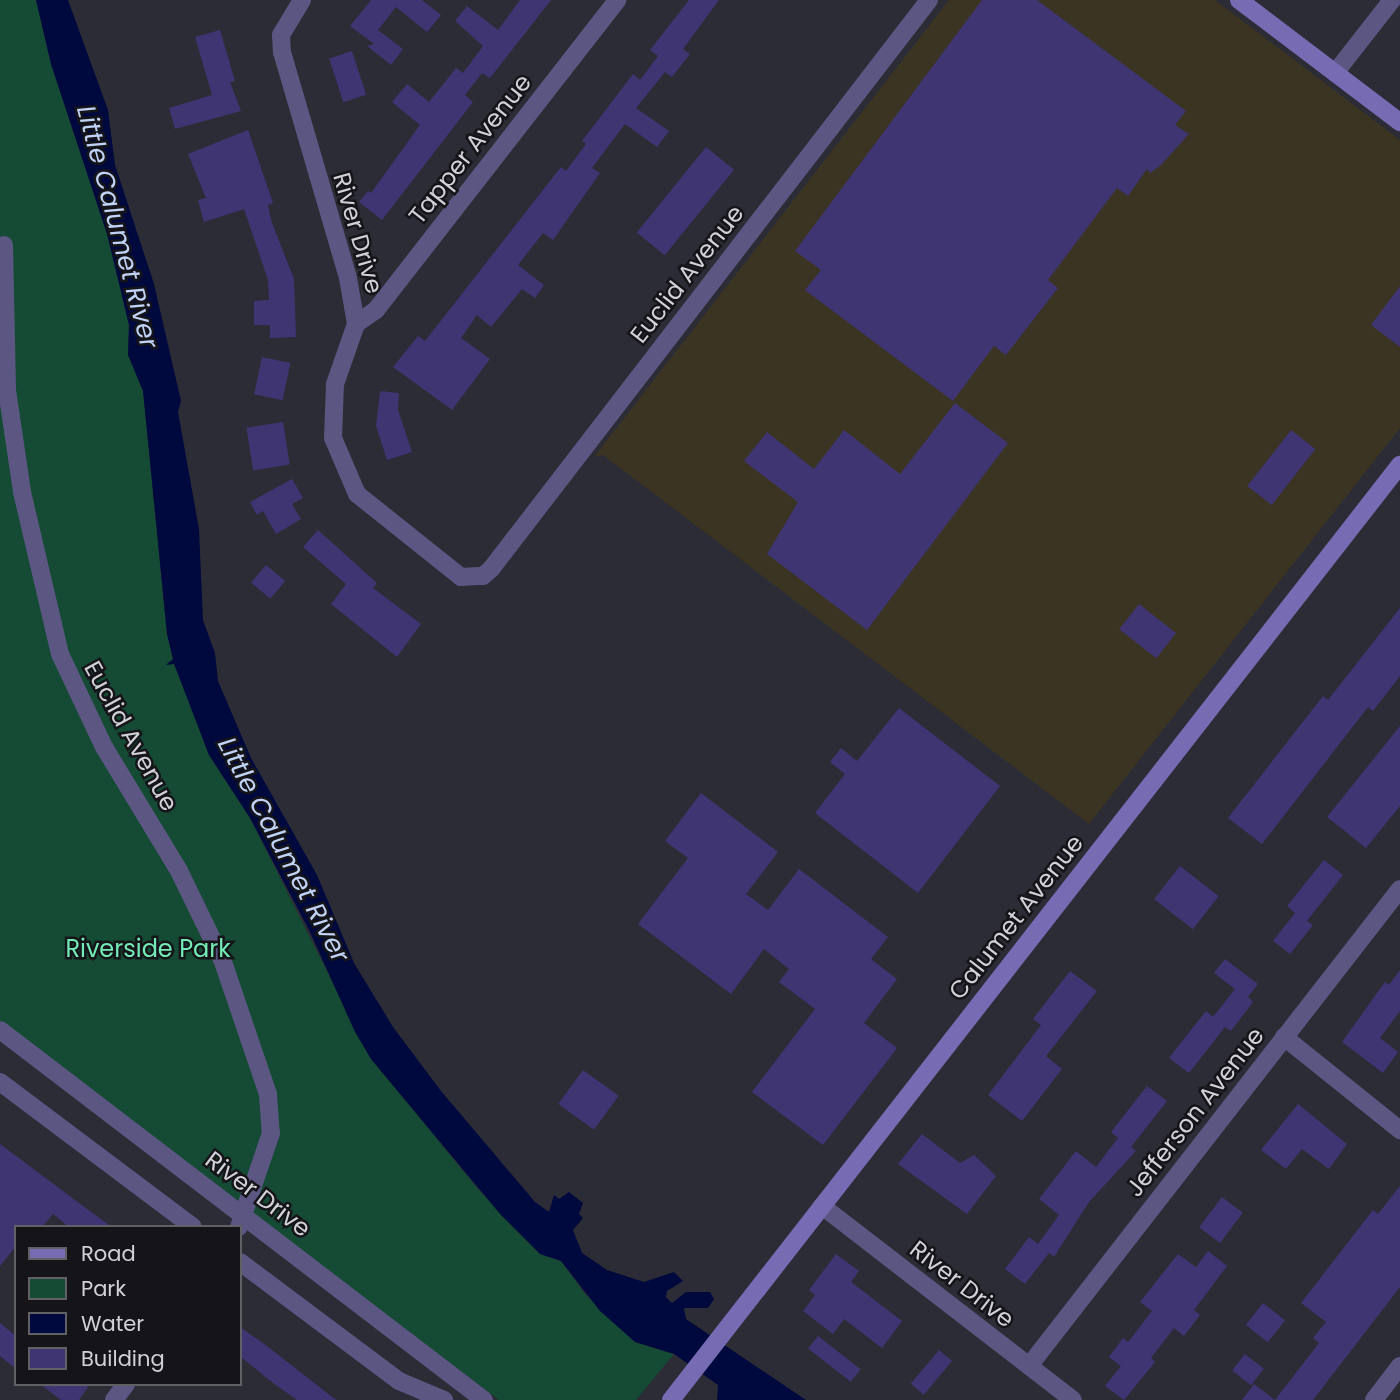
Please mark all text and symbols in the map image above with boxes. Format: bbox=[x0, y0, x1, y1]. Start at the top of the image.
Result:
street label: Tapper Avenue bbox=[403, 68, 537, 230]
water label: Little Calumet River bbox=[70, 102, 164, 352]
street label: River Drive bbox=[327, 169, 389, 297]
street label: Euclid Avenue bbox=[624, 199, 750, 349]
street label: Euclid Avenue bbox=[78, 656, 184, 816]
water label: Little Calumet River bbox=[210, 732, 356, 968]
street label: Calumet Avenue bbox=[943, 829, 1089, 1005]
park label: Riverside Park bbox=[65, 935, 231, 963]
street label: Jefferson Avenue bbox=[1120, 1022, 1270, 1202]
street label: River Drive bbox=[200, 1145, 316, 1243]
legend bbox=[14, 1225, 242, 1386]
street label: River Drive bbox=[904, 1234, 1020, 1334]
text: Road bbox=[81, 1239, 136, 1268]
text: Park bbox=[81, 1274, 126, 1303]
text: Water bbox=[81, 1309, 144, 1338]
text: Building bbox=[81, 1344, 165, 1373]

